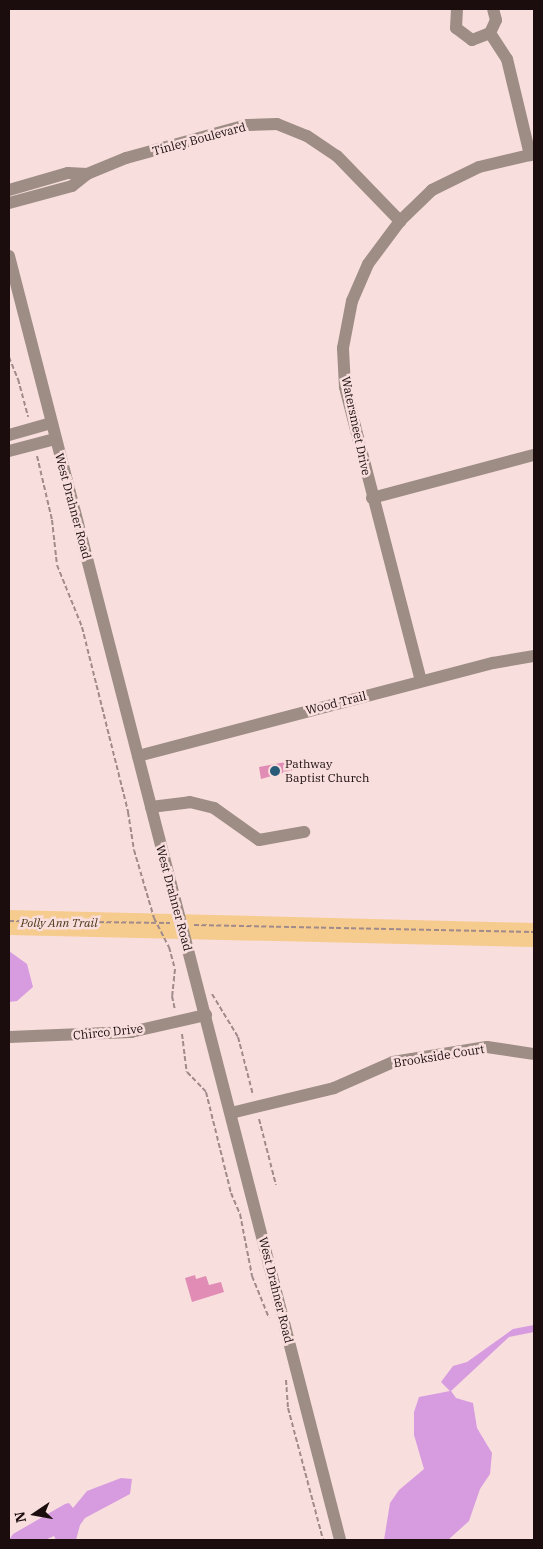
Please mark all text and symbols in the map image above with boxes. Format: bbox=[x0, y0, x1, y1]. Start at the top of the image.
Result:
street label: Tinley Boulevard bbox=[151, 120, 247, 158]
street label: Watersmeet Drive bbox=[338, 375, 374, 477]
street label: West Drahner Road bbox=[52, 452, 94, 560]
street label: Wood Trail bbox=[304, 689, 368, 717]
place label: Pathway Baptist Church bbox=[285, 757, 369, 785]
marker: Pathway Baptist Church bbox=[269, 765, 281, 777]
street label: West Drahner Road bbox=[153, 844, 195, 952]
park label: Polly Ann Trail bbox=[20, 916, 98, 930]
street label: Chirco Drive bbox=[72, 1021, 144, 1043]
street label: Brookside Court bbox=[393, 1042, 485, 1070]
street label: West Drahner Road bbox=[256, 1235, 296, 1345]
north arrow bbox=[10, 1489, 60, 1539]
text: N bbox=[10, 1510, 30, 1524]

